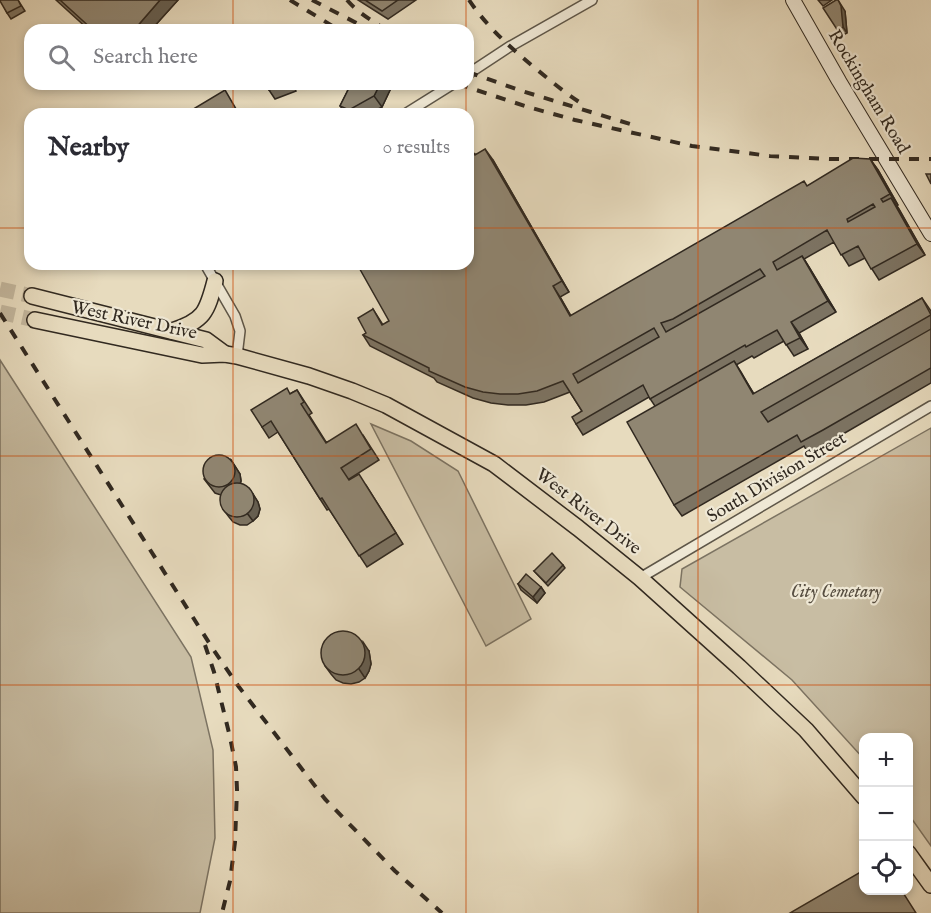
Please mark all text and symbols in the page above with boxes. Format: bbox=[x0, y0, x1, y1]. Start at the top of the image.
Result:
search box bbox=[24, 24, 474, 90]
street label: Rockingham Road bbox=[822, 26, 914, 159]
icon: search bbox=[45, 41, 78, 74]
text: Search here bbox=[93, 43, 198, 71]
text: Nearby bbox=[48, 131, 129, 164]
text: 0 results bbox=[383, 135, 450, 160]
street label: West River Drive bbox=[69, 296, 199, 346]
street label: South Division Street bbox=[703, 427, 851, 529]
street label: West River Drive bbox=[531, 464, 645, 560]
park label: City Cemetary bbox=[791, 581, 881, 604]
map controls bbox=[859, 733, 913, 895]
button: + bbox=[859, 733, 913, 787]
button: − bbox=[859, 787, 913, 841]
button: locate bbox=[859, 841, 913, 895]

